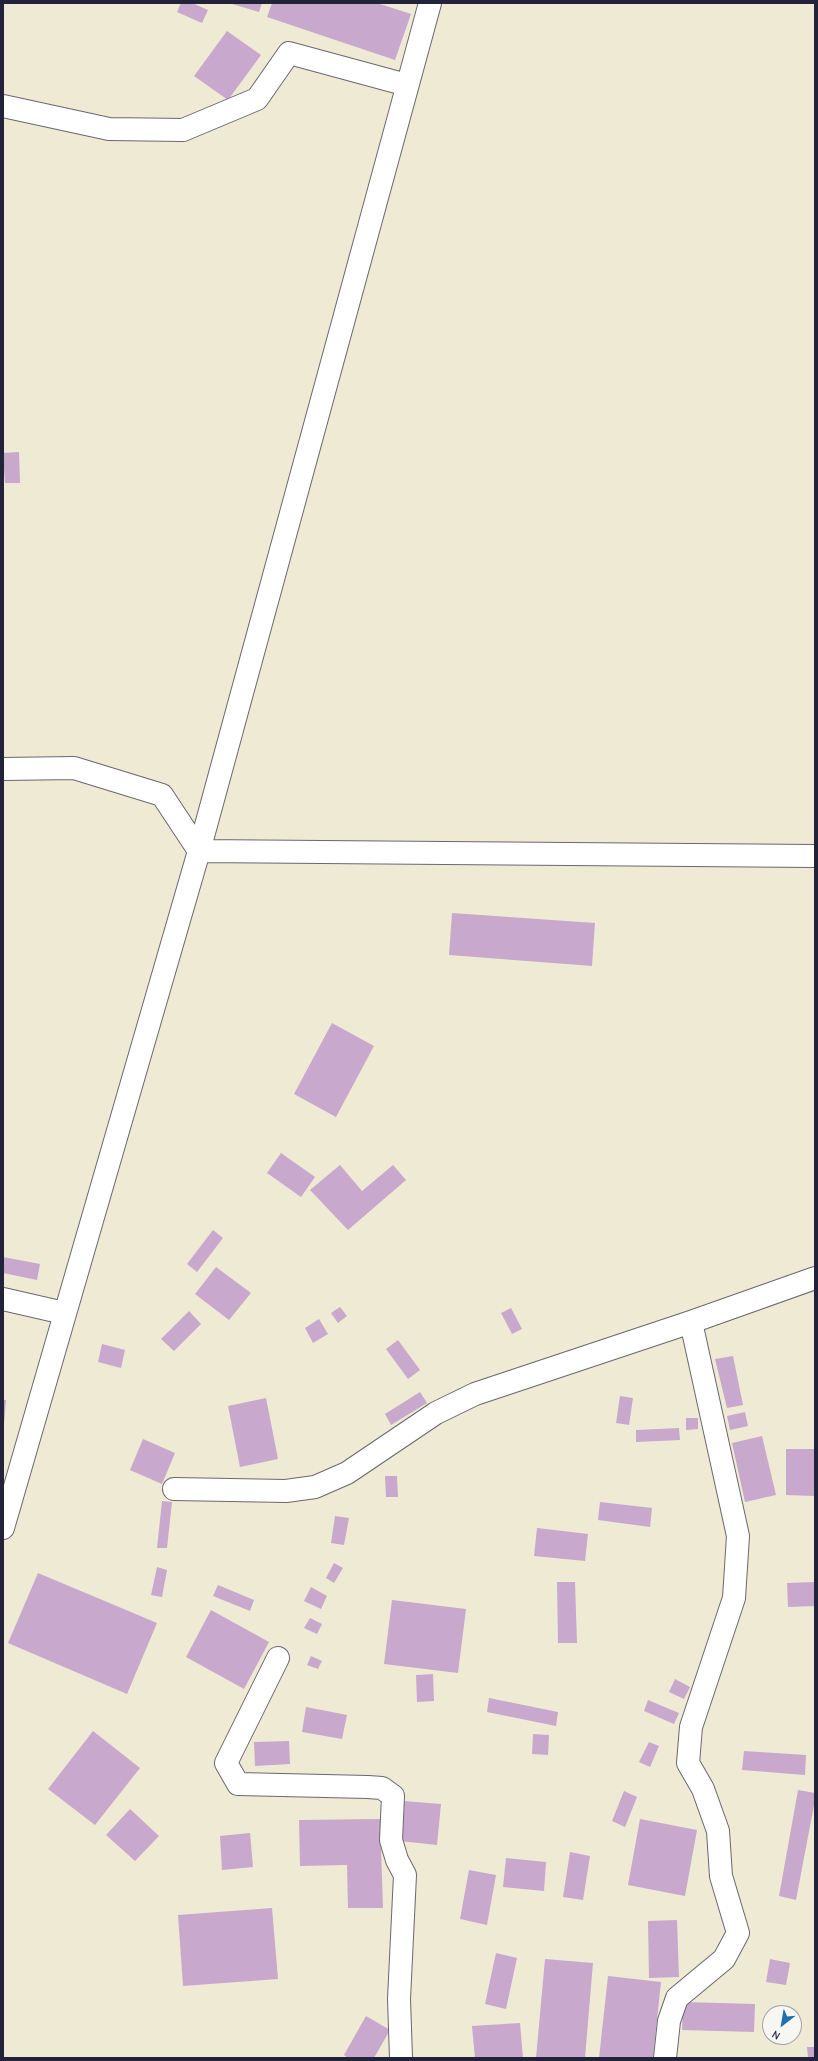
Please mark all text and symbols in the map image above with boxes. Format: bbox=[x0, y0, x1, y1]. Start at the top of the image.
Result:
north arrow bbox=[762, 2005, 802, 2045]
text: N bbox=[770, 2027, 783, 2042]

